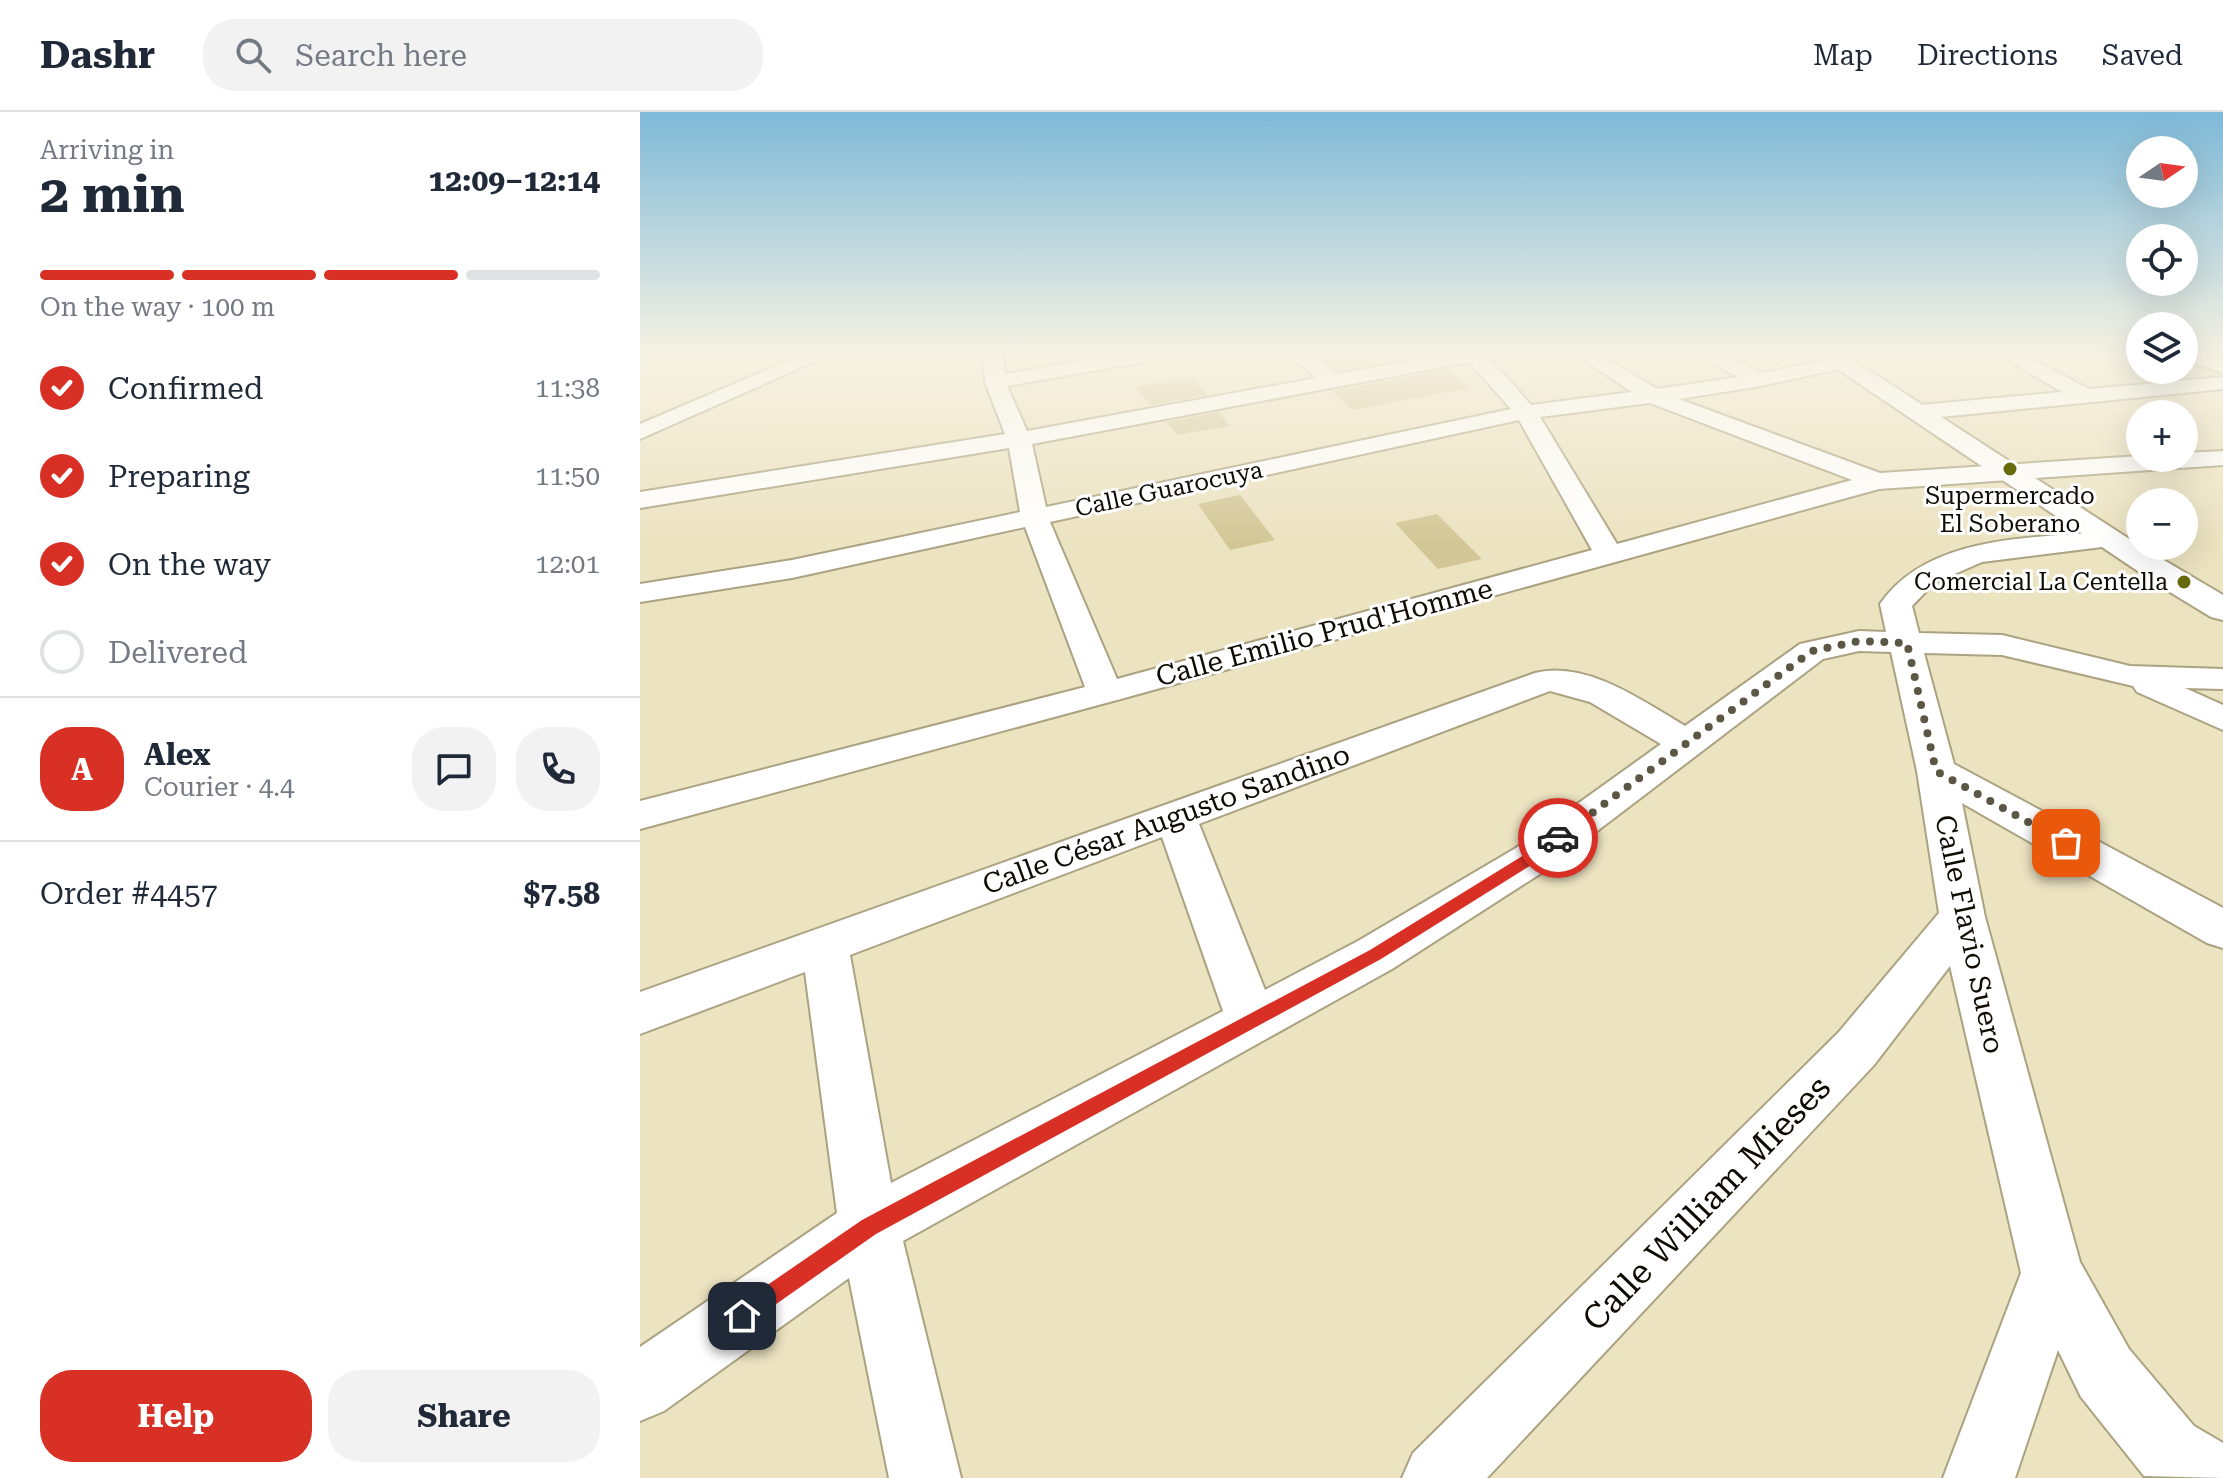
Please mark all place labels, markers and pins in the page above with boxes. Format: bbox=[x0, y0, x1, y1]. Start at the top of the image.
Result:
marker: Supermercado El Soberano bbox=[2001, 460, 2019, 478]
place label: Supermercado El Soberano bbox=[1925, 482, 2095, 538]
place label: Comercial La Centella bbox=[1914, 568, 2168, 596]
marker: Comercial La Centella bbox=[2175, 573, 2193, 591]
pin bbox=[2032, 809, 2100, 877]
pin bbox=[708, 1282, 776, 1350]

